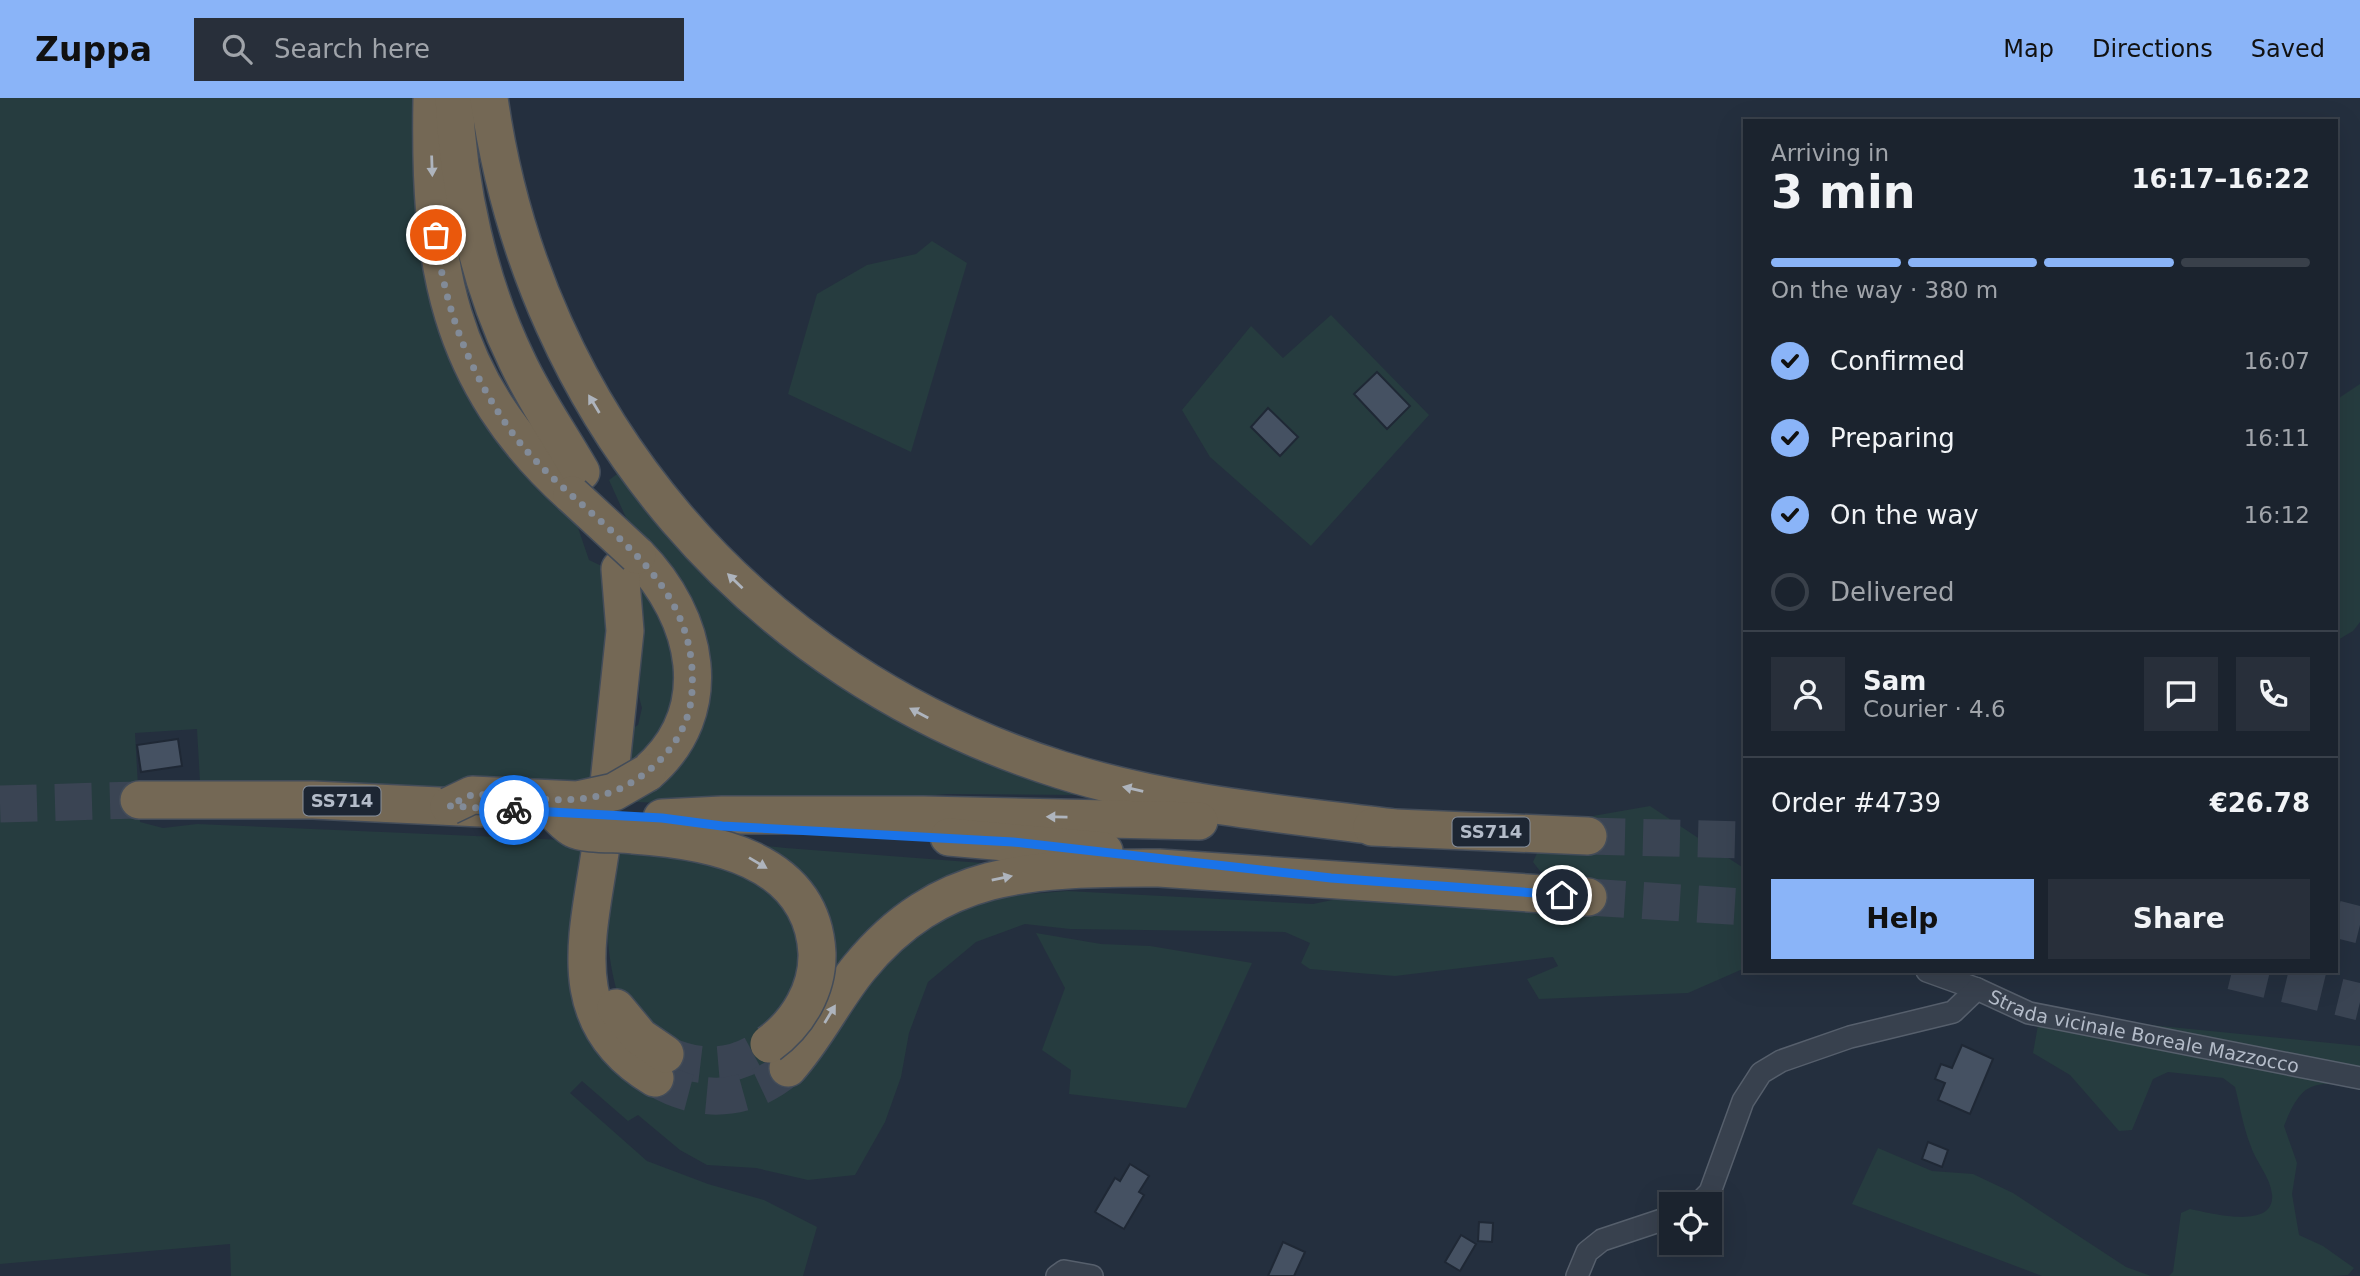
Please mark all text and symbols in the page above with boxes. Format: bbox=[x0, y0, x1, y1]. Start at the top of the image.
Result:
search box bbox=[194, 18, 684, 81]
text: Zuppa bbox=[35, 30, 152, 69]
icon: search bbox=[218, 30, 256, 68]
text: Search here bbox=[274, 34, 430, 64]
text: Map bbox=[2003, 35, 2054, 63]
text: Directions bbox=[2092, 35, 2213, 63]
text: Saved bbox=[2251, 35, 2325, 63]
text: Arriving in bbox=[1771, 140, 1889, 166]
one-way arrow bbox=[427, 155, 438, 177]
text: 16:17–16:22 bbox=[2131, 164, 2310, 194]
text: 3 min bbox=[1771, 165, 1915, 219]
pin bbox=[406, 205, 466, 265]
icon: bag bbox=[417, 216, 455, 254]
text: On the way · 380 m bbox=[1771, 277, 1998, 303]
icon: check bbox=[1771, 342, 1809, 380]
text: Confirmed bbox=[1830, 346, 1965, 376]
text: 16:07 bbox=[2244, 348, 2310, 374]
one-way arrow bbox=[587, 394, 600, 413]
icon: check bbox=[1771, 419, 1809, 457]
text: Preparing bbox=[1830, 423, 1955, 453]
text: 16:11 bbox=[2244, 425, 2310, 451]
icon: check bbox=[1771, 496, 1809, 534]
text: On the way bbox=[1830, 500, 1979, 530]
text: 16:12 bbox=[2244, 502, 2310, 528]
one-way arrow bbox=[727, 572, 744, 589]
text: Delivered bbox=[1830, 577, 1954, 607]
button: person bbox=[1771, 657, 1845, 731]
button: chat bbox=[2144, 657, 2218, 731]
button: phone bbox=[2236, 657, 2310, 731]
text: Sam bbox=[1863, 666, 1926, 696]
text: Courier · 4.6 bbox=[1863, 696, 2006, 722]
one-way arrow bbox=[910, 707, 929, 719]
courier bbox=[479, 775, 549, 845]
one-way arrow bbox=[1122, 784, 1144, 795]
road number: SS714 bbox=[304, 786, 380, 816]
text: Order #4739 bbox=[1771, 788, 1941, 818]
text: €26.78 bbox=[2210, 788, 2310, 818]
icon: bike bbox=[495, 791, 533, 829]
one-way arrow bbox=[1046, 811, 1068, 822]
road number: SS714 bbox=[1452, 818, 1530, 846]
one-way arrow bbox=[748, 857, 767, 869]
pin bbox=[1532, 865, 1592, 925]
one-way arrow bbox=[991, 872, 1013, 883]
icon: home bbox=[1543, 876, 1581, 914]
button: Help bbox=[1771, 879, 2034, 959]
button: Share bbox=[2048, 879, 2310, 959]
street label: Strada vicinale Boreale Mazzocco bbox=[1985, 985, 2301, 1077]
one-way arrow bbox=[823, 1004, 836, 1023]
map controls bbox=[1659, 1192, 1722, 1255]
button: locate bbox=[1659, 1192, 1722, 1255]

